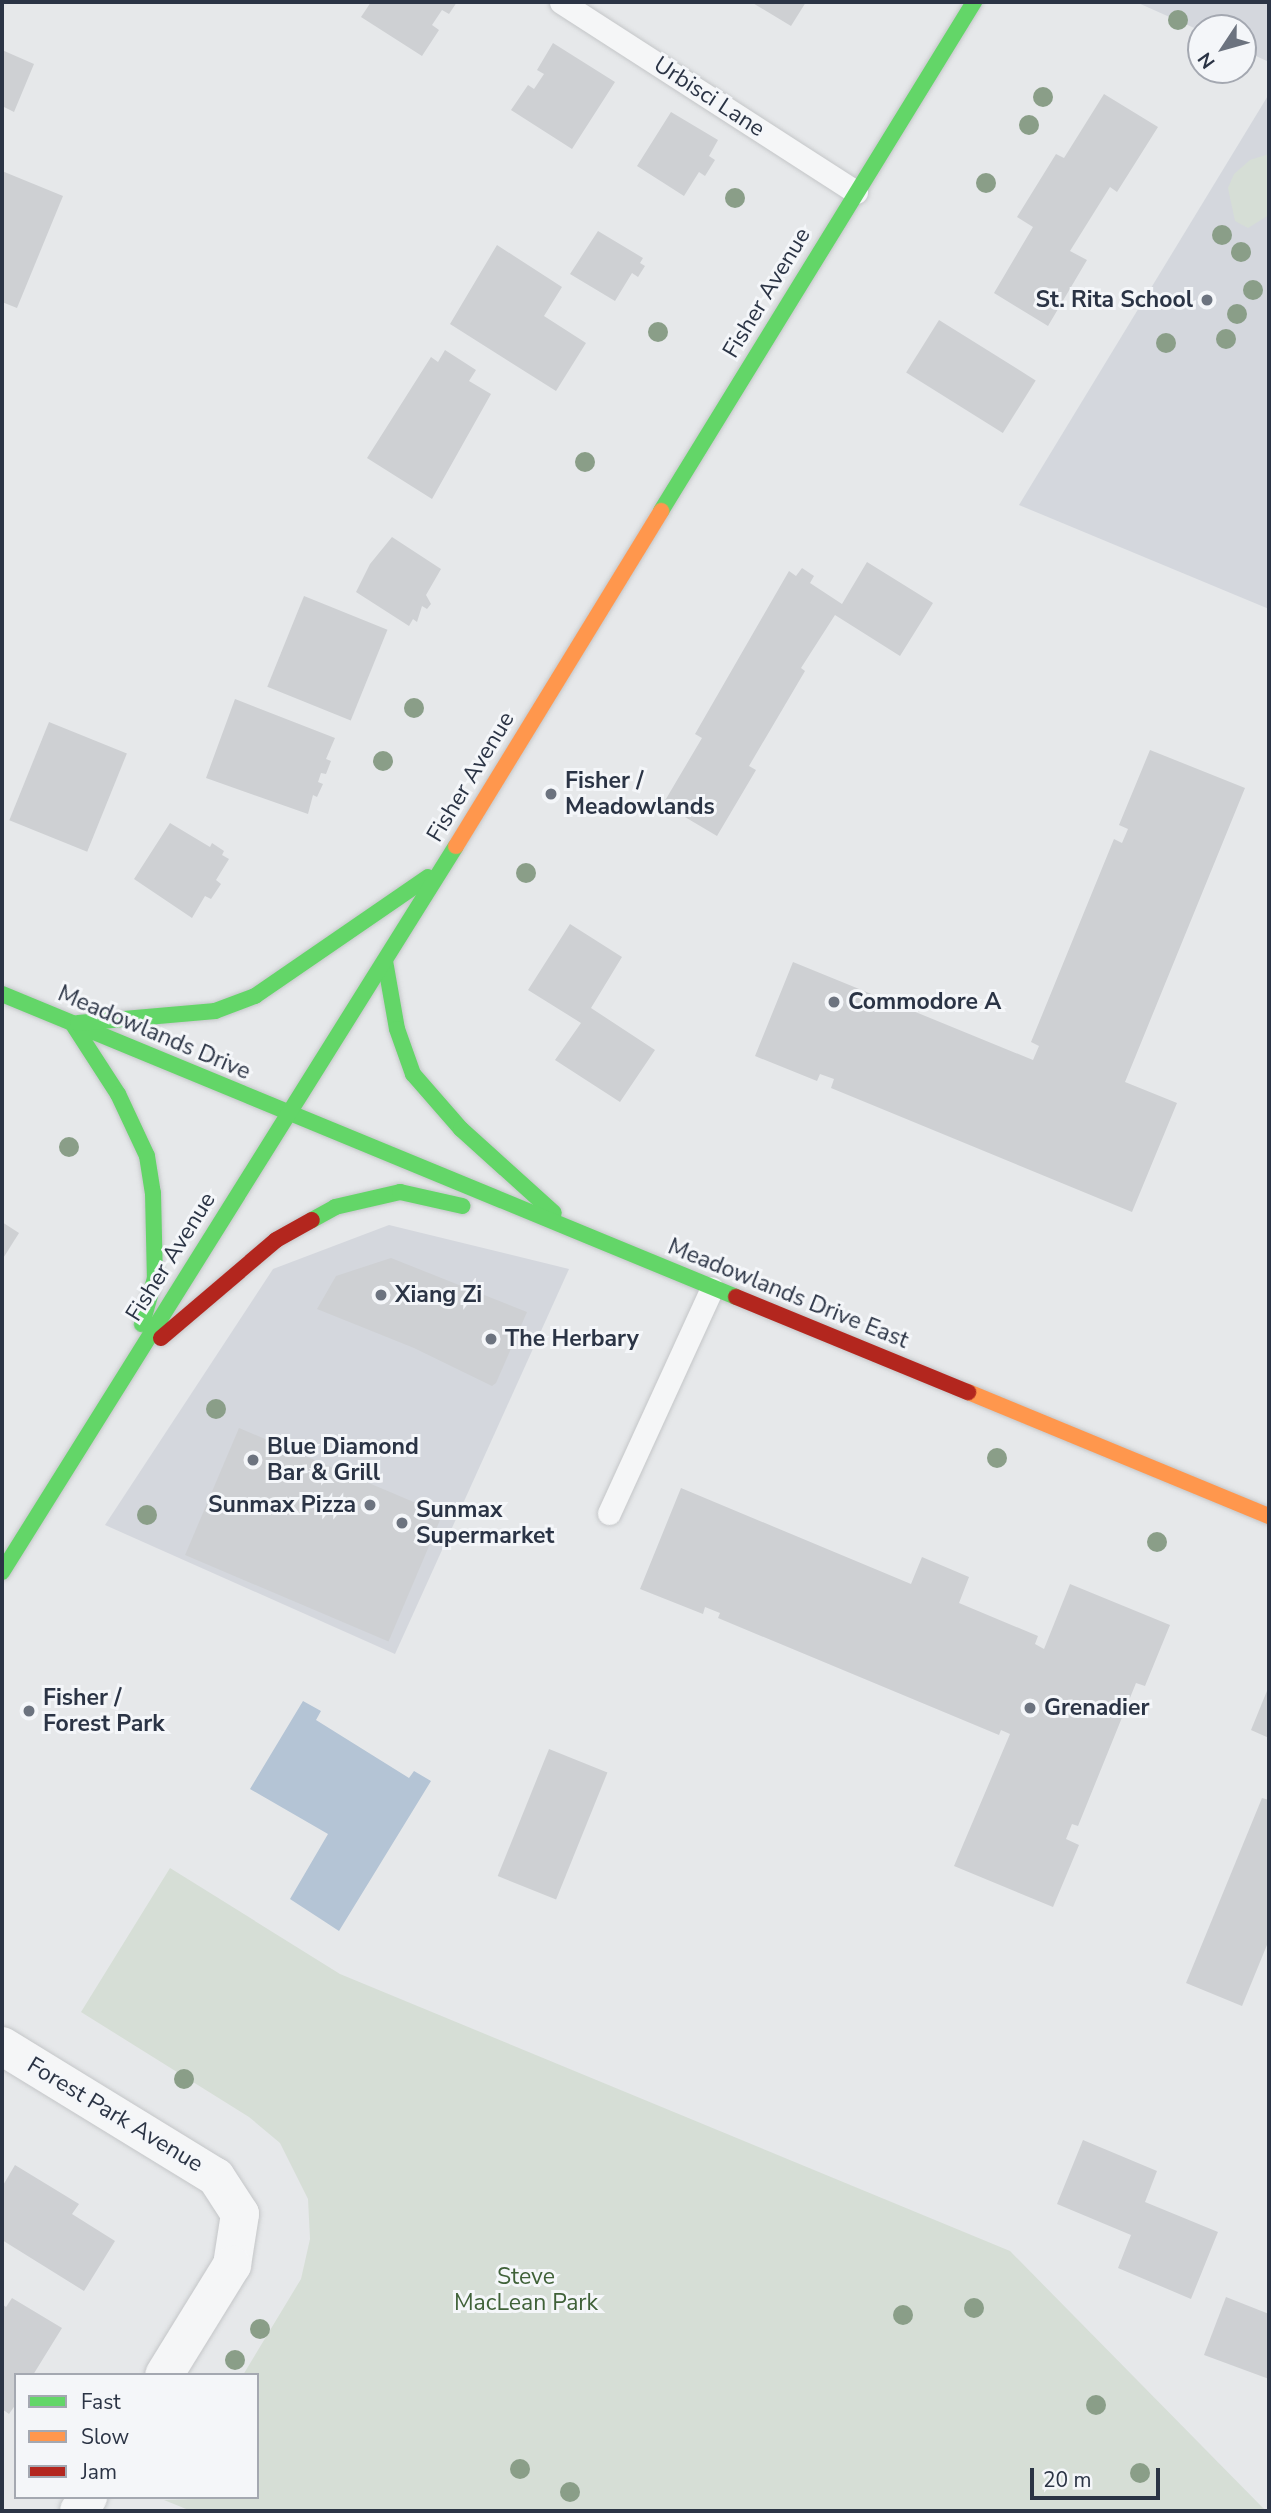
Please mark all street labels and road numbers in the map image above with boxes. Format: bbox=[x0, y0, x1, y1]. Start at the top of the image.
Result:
street label: Urbisci Lane bbox=[648, 51, 770, 143]
street label: Fisher Avenue bbox=[717, 223, 817, 363]
street label: Fisher Avenue bbox=[421, 707, 521, 847]
street label: Meadowlands Drive bbox=[54, 980, 254, 1086]
street label: Fisher Avenue bbox=[120, 1187, 222, 1327]
street label: Meadowlands Drive East bbox=[664, 1233, 912, 1355]
street label: Forest Park Avenue bbox=[22, 2052, 208, 2178]

